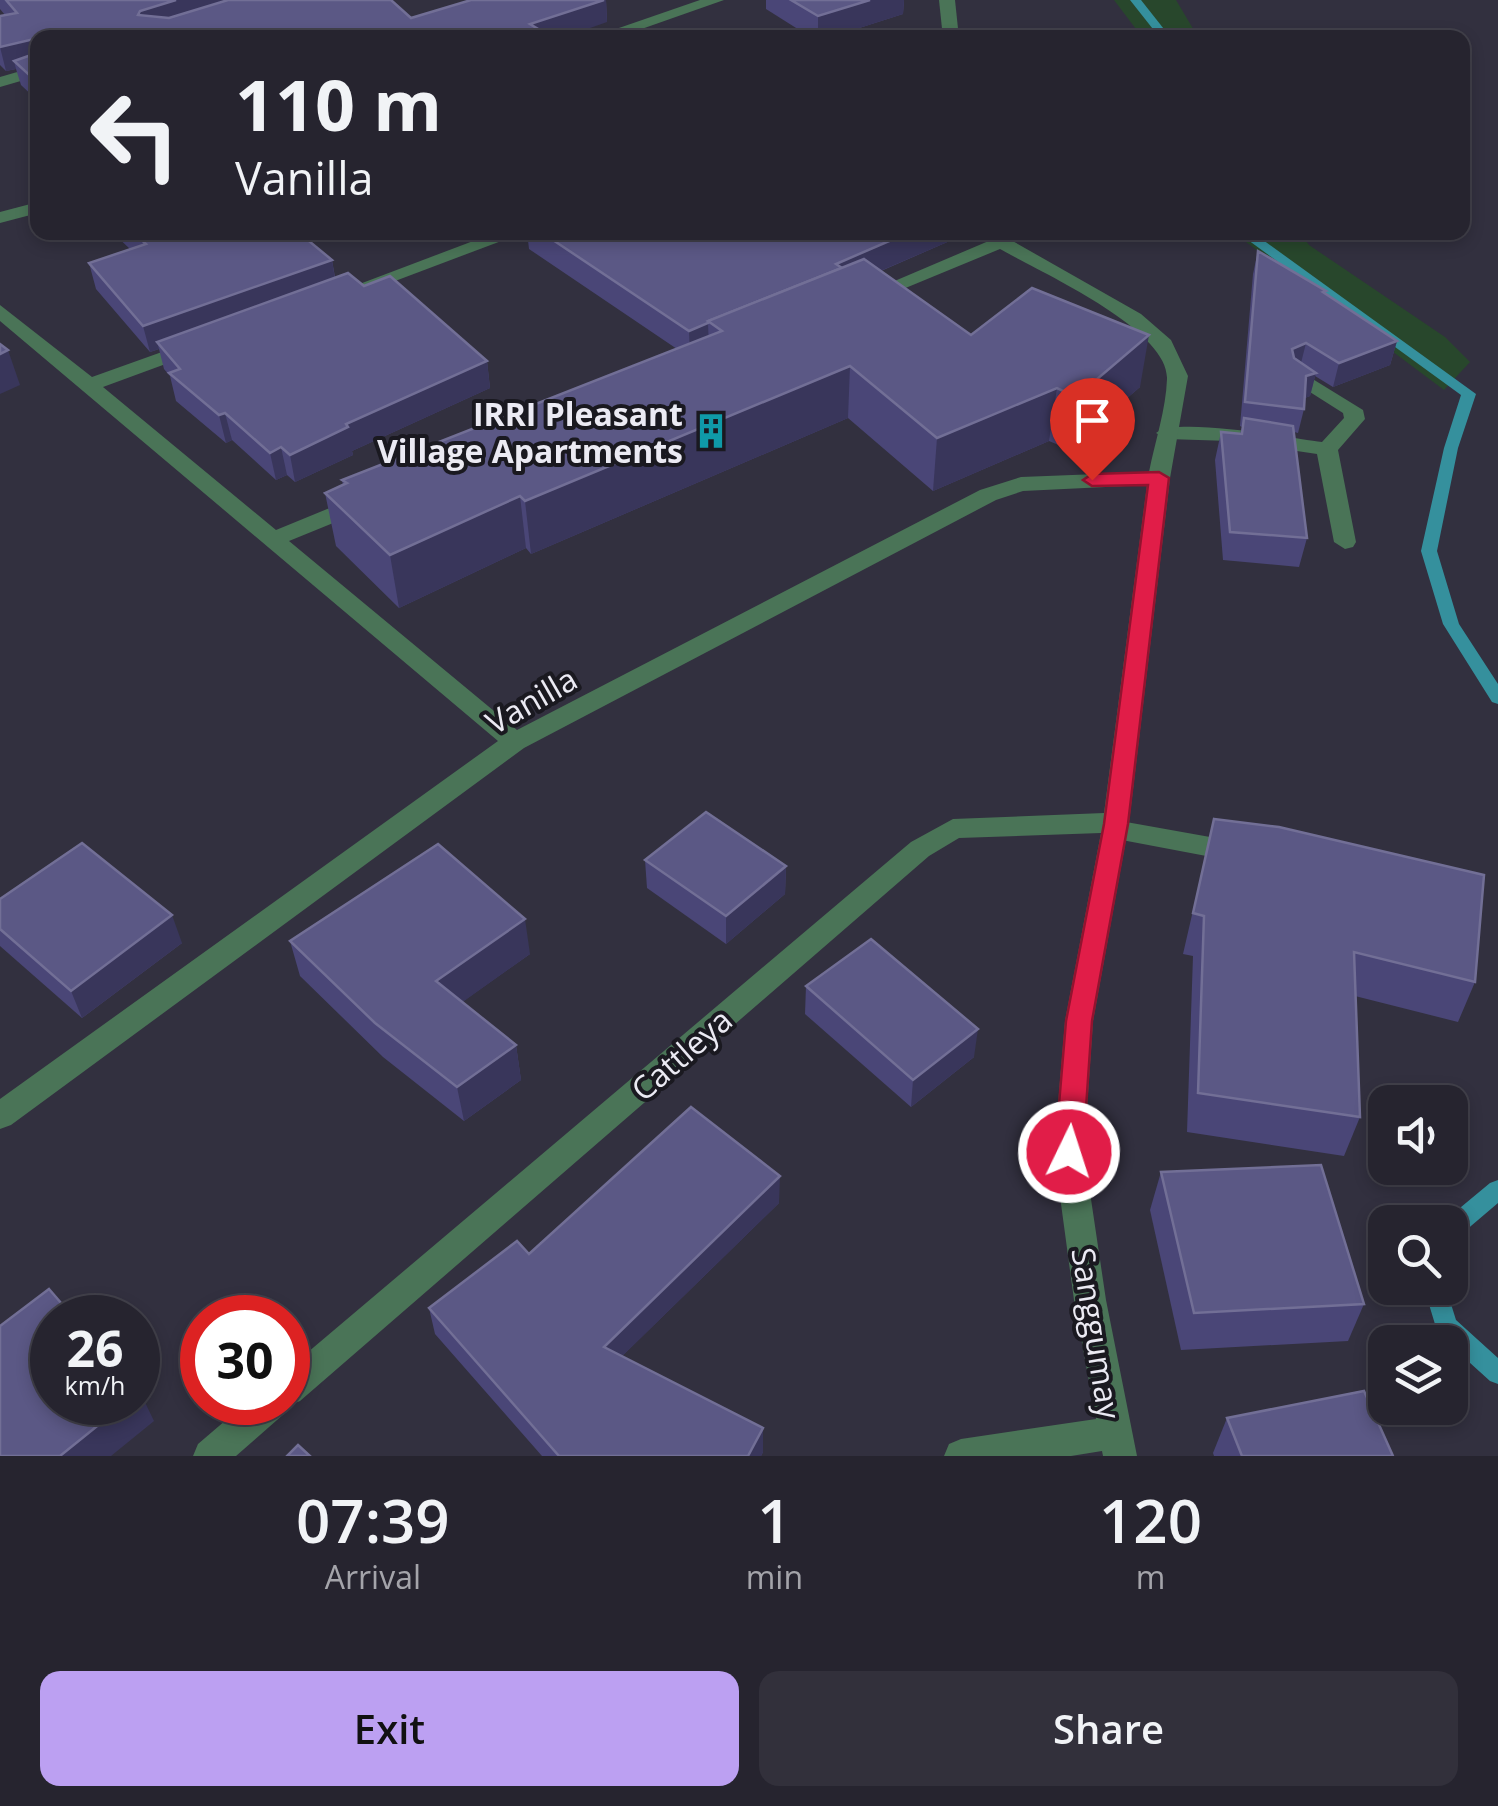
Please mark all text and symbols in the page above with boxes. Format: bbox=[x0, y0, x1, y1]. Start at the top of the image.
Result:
text: 110 m bbox=[235, 56, 442, 152]
icon: left bbox=[70, 70, 200, 200]
text: Vanilla bbox=[235, 147, 374, 208]
pin bbox=[1050, 378, 1135, 481]
place label: IRRI Pleasant Village Apartments bbox=[377, 392, 683, 472]
icon: arrive bbox=[1065, 393, 1120, 448]
building icon: IRRI Pleasant Village Apartments bbox=[692, 412, 730, 450]
street label: Vanilla bbox=[478, 657, 584, 743]
street label: Cattleya bbox=[621, 998, 741, 1110]
map controls bbox=[1368, 1085, 1468, 1425]
button: sound bbox=[1368, 1085, 1468, 1185]
position arrow bbox=[1017, 1100, 1121, 1204]
button: search bbox=[1368, 1205, 1468, 1305]
street label: Sanggumay bbox=[1062, 1244, 1132, 1423]
speed limit sign: 30 bbox=[180, 1295, 310, 1425]
text: 26 bbox=[66, 1314, 124, 1382]
button: layers bbox=[1368, 1325, 1468, 1425]
text: km/h bbox=[65, 1368, 125, 1402]
text: 07:39 bbox=[296, 1479, 450, 1561]
text: 1 bbox=[757, 1479, 792, 1561]
text: 120 bbox=[1099, 1479, 1202, 1561]
text: Arrival bbox=[325, 1555, 421, 1598]
text: min bbox=[746, 1555, 803, 1598]
text: m bbox=[1136, 1555, 1165, 1598]
button: Exit bbox=[40, 1671, 739, 1786]
button: Share bbox=[759, 1671, 1458, 1786]

